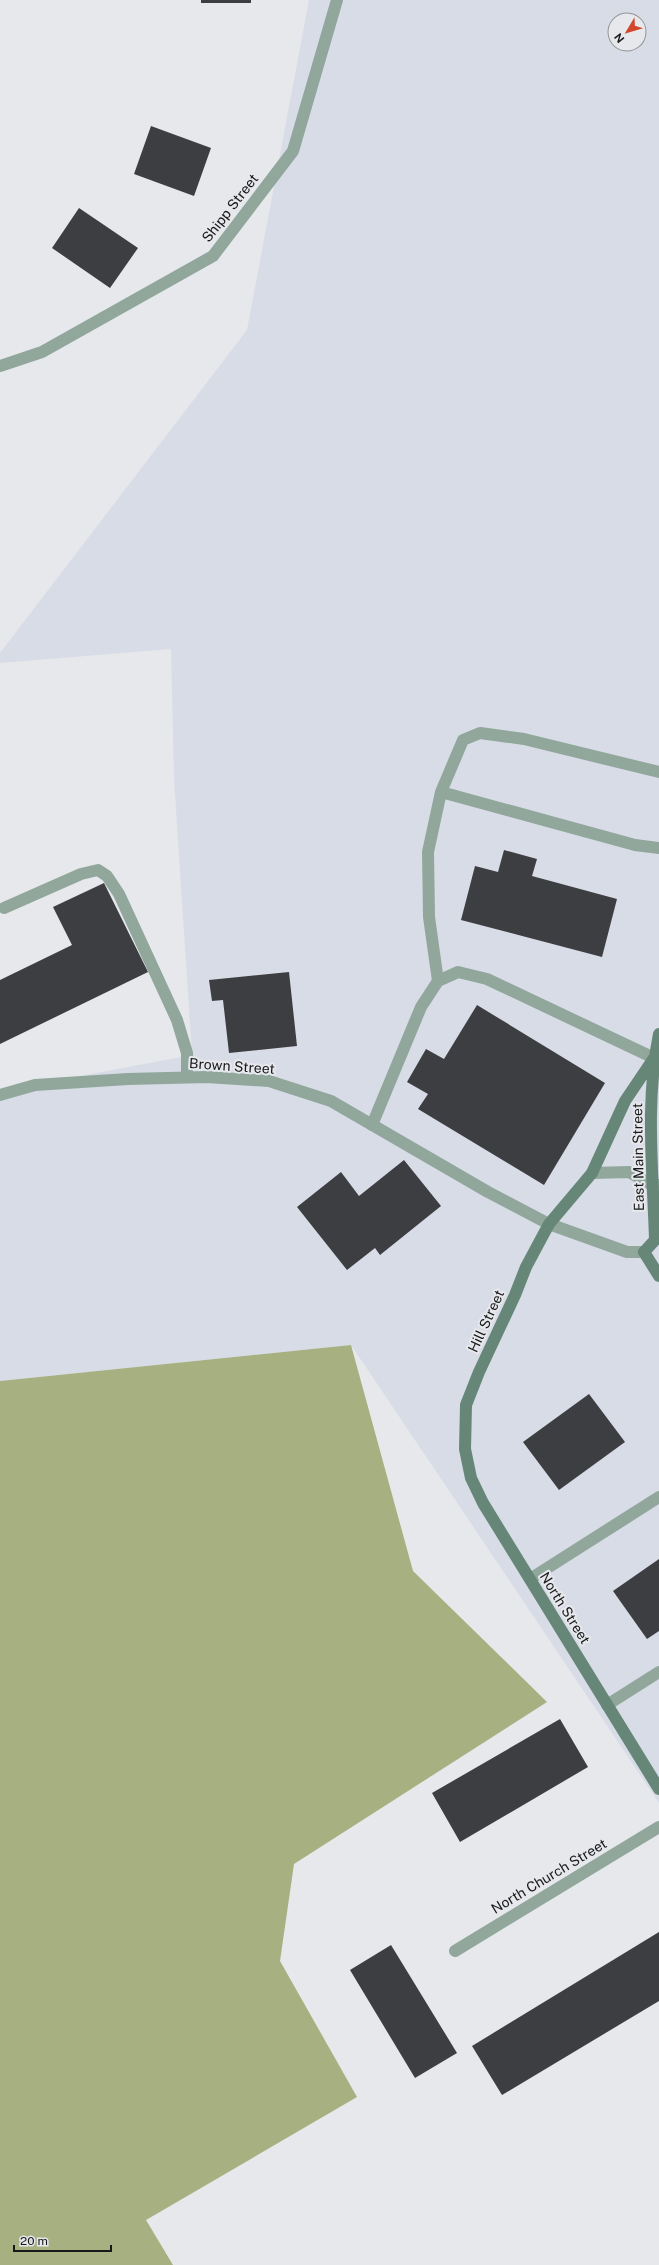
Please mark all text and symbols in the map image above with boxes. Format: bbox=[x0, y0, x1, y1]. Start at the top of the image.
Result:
north arrow bbox=[607, 12, 647, 52]
text: N bbox=[612, 31, 626, 45]
street label: Shipp Street bbox=[198, 171, 262, 245]
street label: Brown Street bbox=[189, 1055, 275, 1077]
street label: East Main Street bbox=[629, 1103, 647, 1211]
street label: Hill Street bbox=[465, 1287, 507, 1355]
street label: North Street bbox=[537, 1569, 593, 1647]
street label: North Church Street bbox=[488, 1835, 610, 1917]
scale bar bbox=[14, 2227, 111, 2253]
text: 20 m bbox=[20, 2234, 48, 2248]

